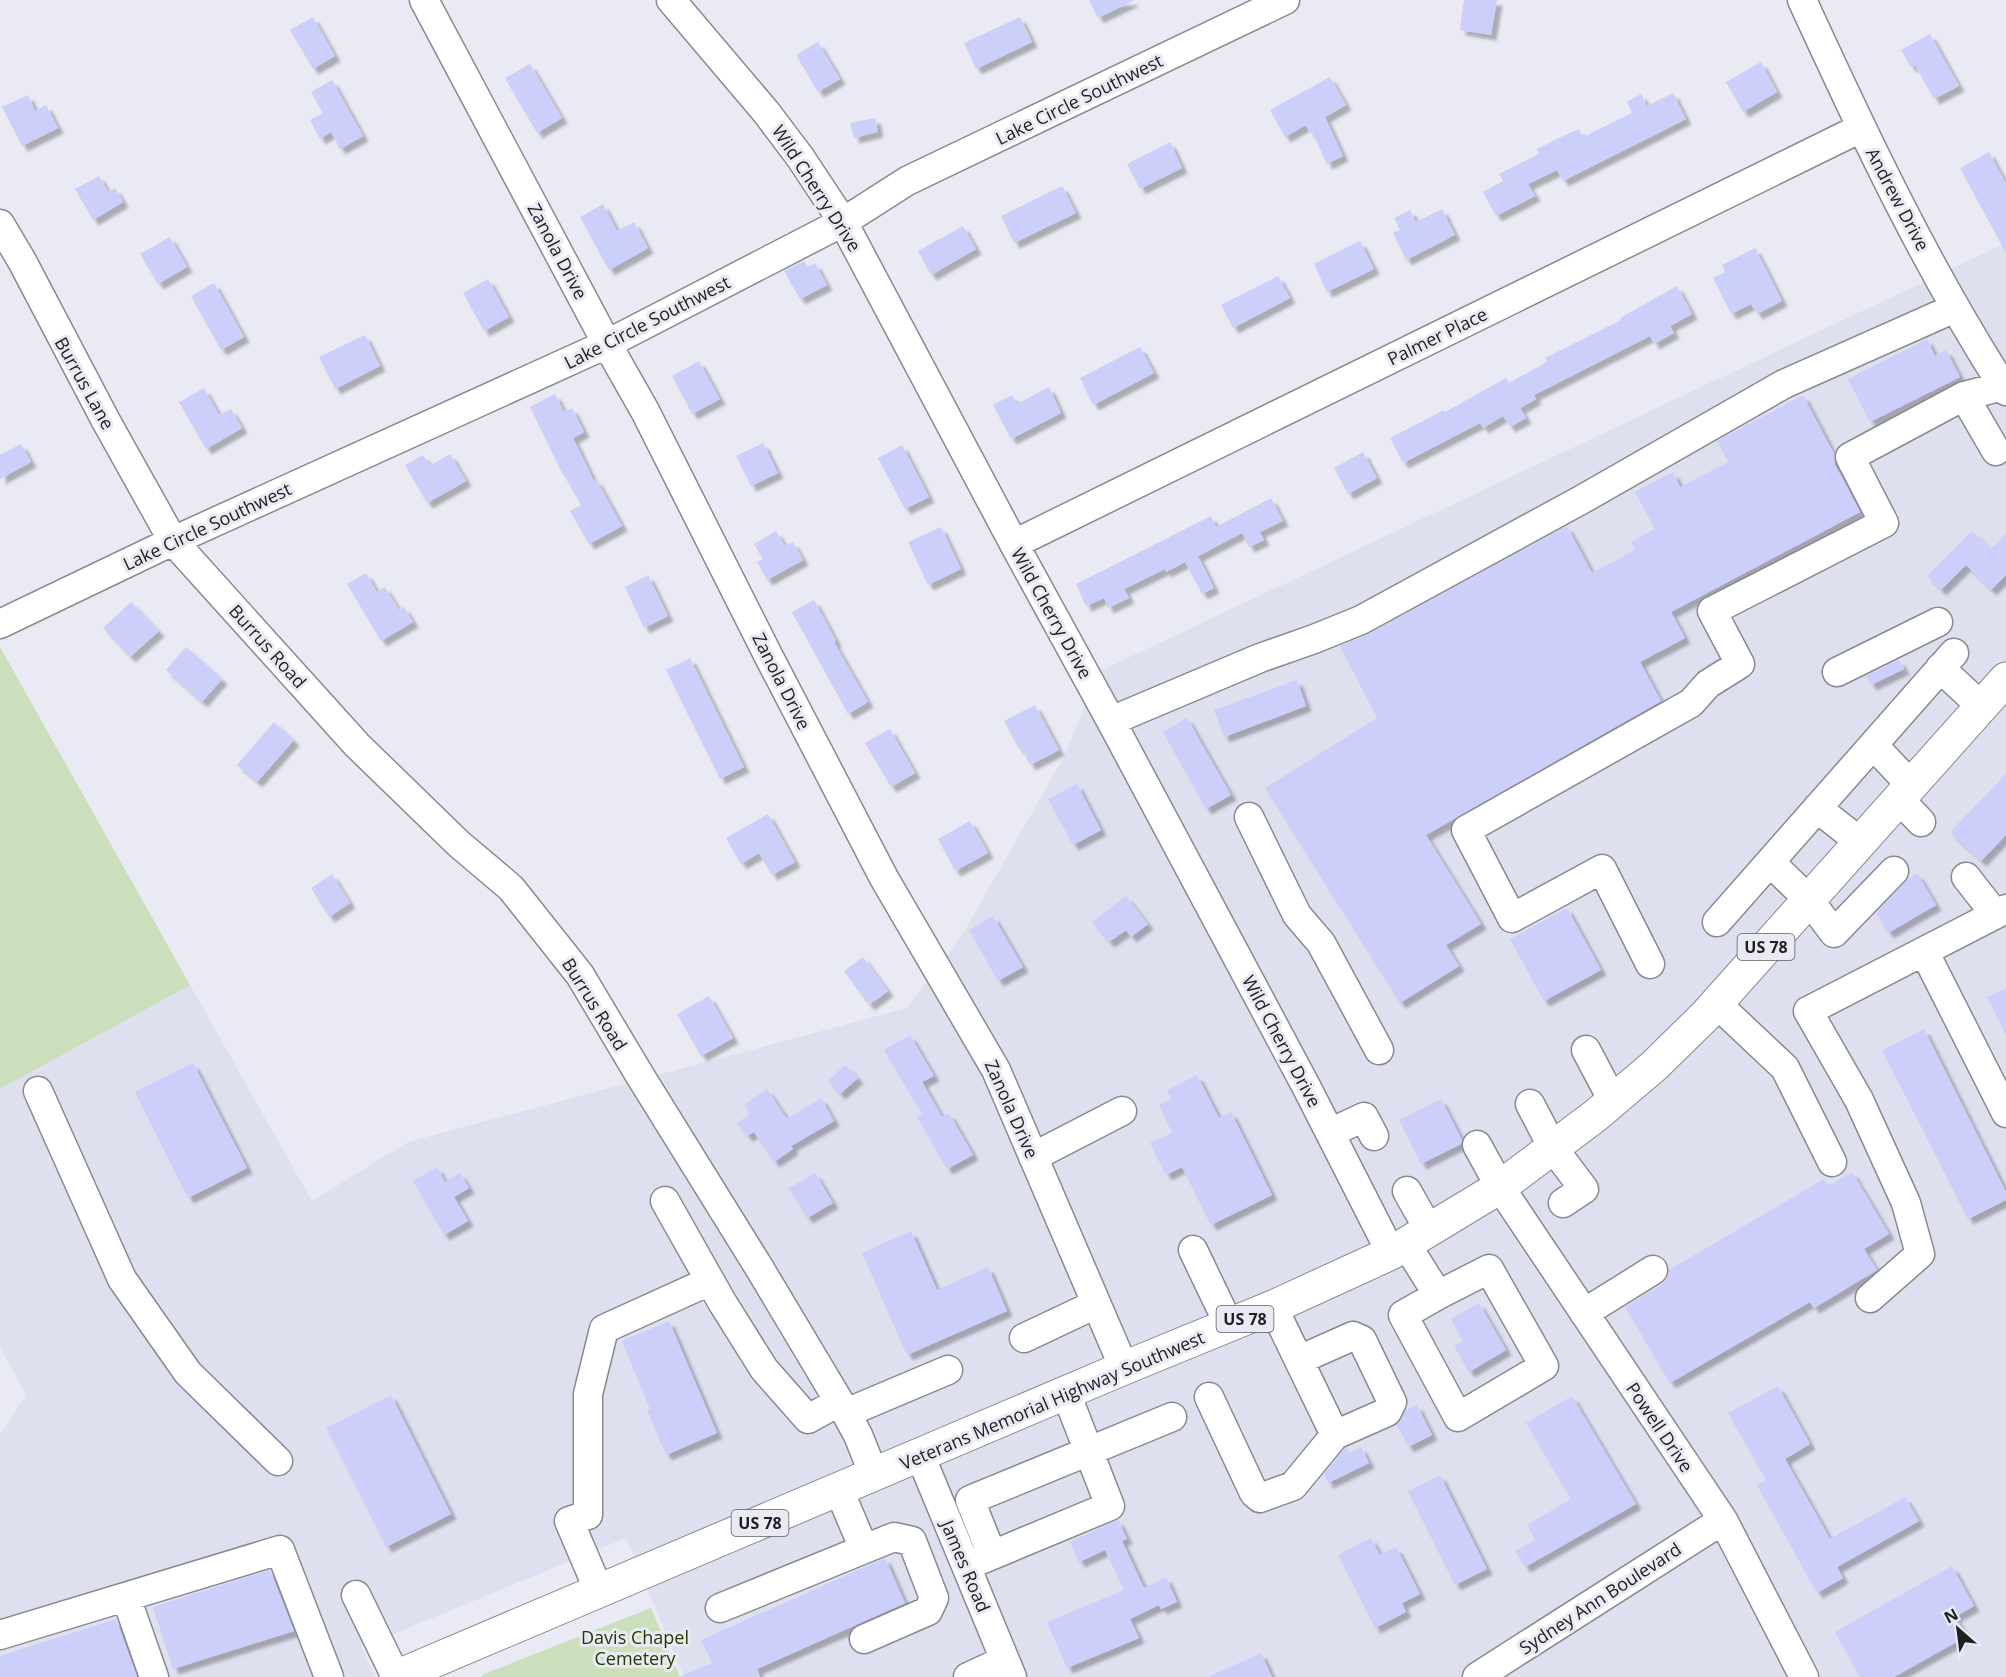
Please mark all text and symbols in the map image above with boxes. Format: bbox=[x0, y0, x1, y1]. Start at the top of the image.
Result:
street label: Lake Circle Southwest bbox=[991, 48, 1167, 150]
street label: Wild Cherry Drive bbox=[767, 120, 867, 256]
street label: Andrew Drive bbox=[1861, 143, 1935, 255]
street label: Zanola Drive bbox=[523, 199, 593, 303]
street label: Lake Circle Southwest bbox=[560, 270, 734, 374]
street label: Palmer Place bbox=[1383, 301, 1491, 371]
street label: Burrus Lane bbox=[50, 332, 120, 434]
street label: Lake Circle Southwest bbox=[119, 476, 295, 576]
street label: Wild Cherry Drive bbox=[1006, 543, 1098, 683]
street label: Burrus Road bbox=[224, 599, 312, 693]
street label: Zanola Drive bbox=[747, 629, 817, 733]
road number: US 78 bbox=[1738, 934, 1794, 960]
street label: Burrus Road bbox=[557, 953, 633, 1055]
street label: Wild Cherry Drive bbox=[1237, 971, 1327, 1111]
street label: Zanola Drive bbox=[980, 1056, 1044, 1162]
road number: US 78 bbox=[1216, 1306, 1274, 1332]
street label: Veterans Memorial Highway Southwest bbox=[896, 1325, 1208, 1475]
street label: Powell Drive bbox=[1621, 1377, 1699, 1477]
road number: US 78 bbox=[732, 1510, 789, 1536]
street label: James Road bbox=[935, 1514, 996, 1616]
street label: Sydney Ann Boulevard bbox=[1514, 1537, 1686, 1659]
north arrow bbox=[1928, 1599, 1988, 1659]
text: N bbox=[1940, 1603, 1962, 1629]
park label: Davis Chapel Cemetery bbox=[581, 1625, 689, 1670]

